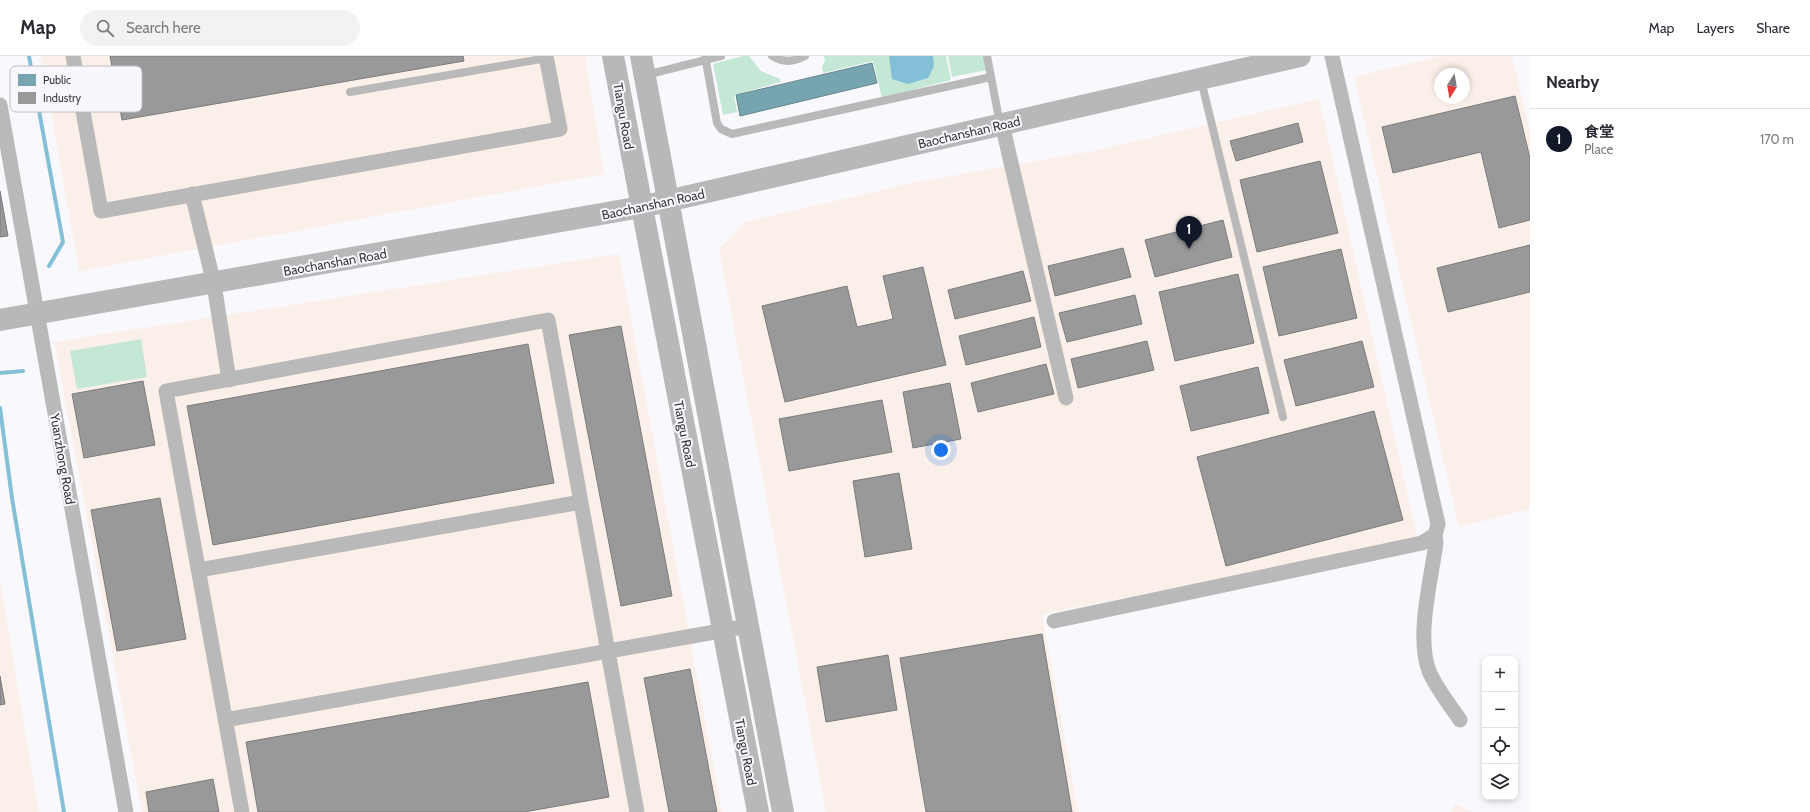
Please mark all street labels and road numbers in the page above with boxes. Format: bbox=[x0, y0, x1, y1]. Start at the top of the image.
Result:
street label: Tiangu Road bbox=[610, 81, 638, 151]
street label: Baochanshan Road bbox=[916, 112, 1022, 152]
street label: Baochanshan Road bbox=[600, 185, 706, 223]
street label: Baochanshan Road bbox=[282, 245, 388, 279]
street label: Tiangu Road bbox=[671, 399, 699, 469]
street label: Yuanzhong Road bbox=[47, 411, 79, 506]
street label: Tiangu Road bbox=[732, 717, 760, 787]

